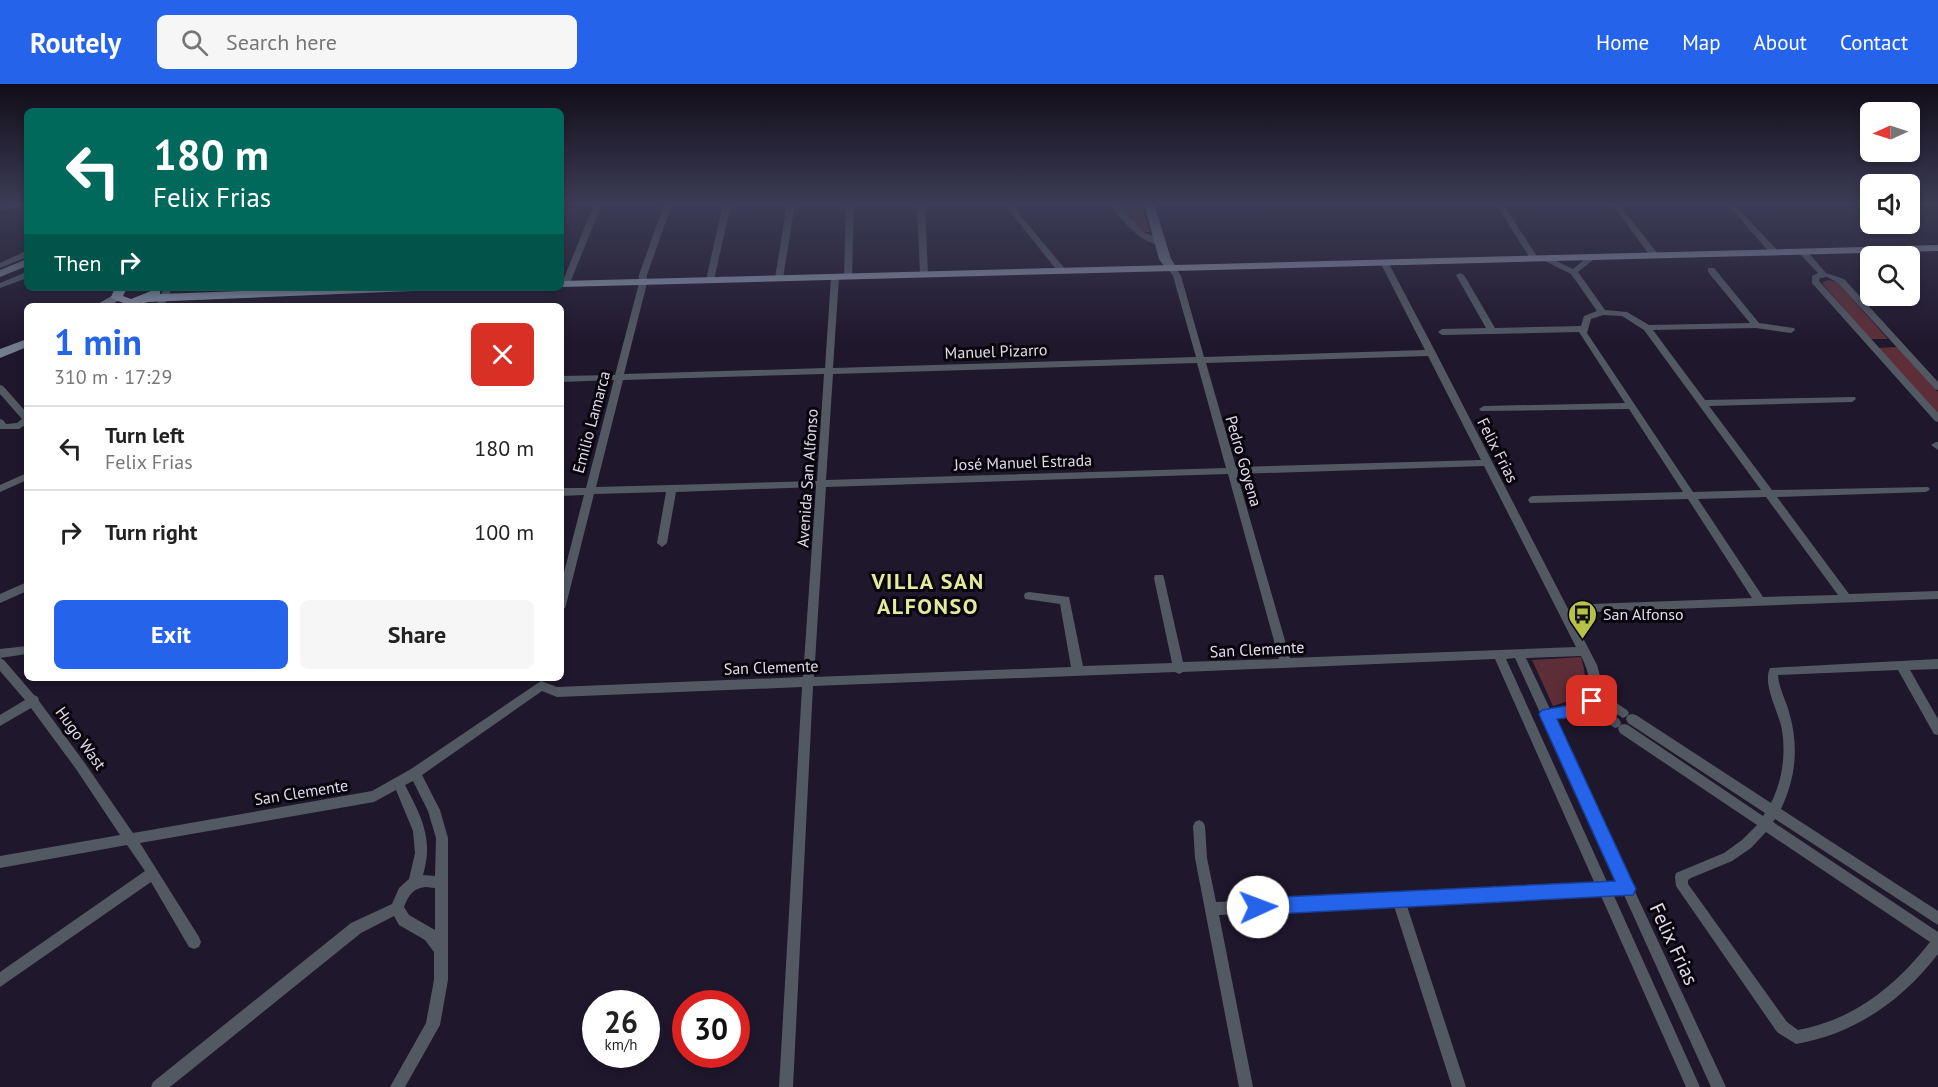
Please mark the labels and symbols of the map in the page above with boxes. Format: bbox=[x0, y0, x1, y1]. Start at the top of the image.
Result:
north arrow bbox=[1860, 102, 1920, 162]
street label: Manuel Pizarro bbox=[944, 339, 1048, 363]
street label: Emilio Lamarca bbox=[568, 369, 614, 475]
street label: Avenida San Alfonso bbox=[792, 408, 822, 548]
street label: Pedro Goyena bbox=[1221, 413, 1267, 509]
street label: Felix Frias bbox=[1473, 414, 1523, 486]
street label: José Manuel Estrada bbox=[953, 450, 1092, 474]
district label: VILLA SAN ALFONSO bbox=[870, 567, 985, 620]
bus stop icon: San Alfonso bbox=[1566, 598, 1598, 640]
place label: San Alfonso bbox=[1603, 604, 1684, 624]
street label: San Clemente bbox=[1209, 637, 1305, 661]
street label: San Clemente bbox=[723, 655, 819, 679]
pin bbox=[1566, 675, 1617, 726]
street label: Hugo Wast bbox=[51, 703, 111, 774]
street label: San Clemente bbox=[253, 775, 349, 809]
position arrow bbox=[1226, 875, 1290, 939]
street label: Felix Frias bbox=[1644, 899, 1704, 989]
speed limit sign: 30 bbox=[672, 990, 750, 1068]

